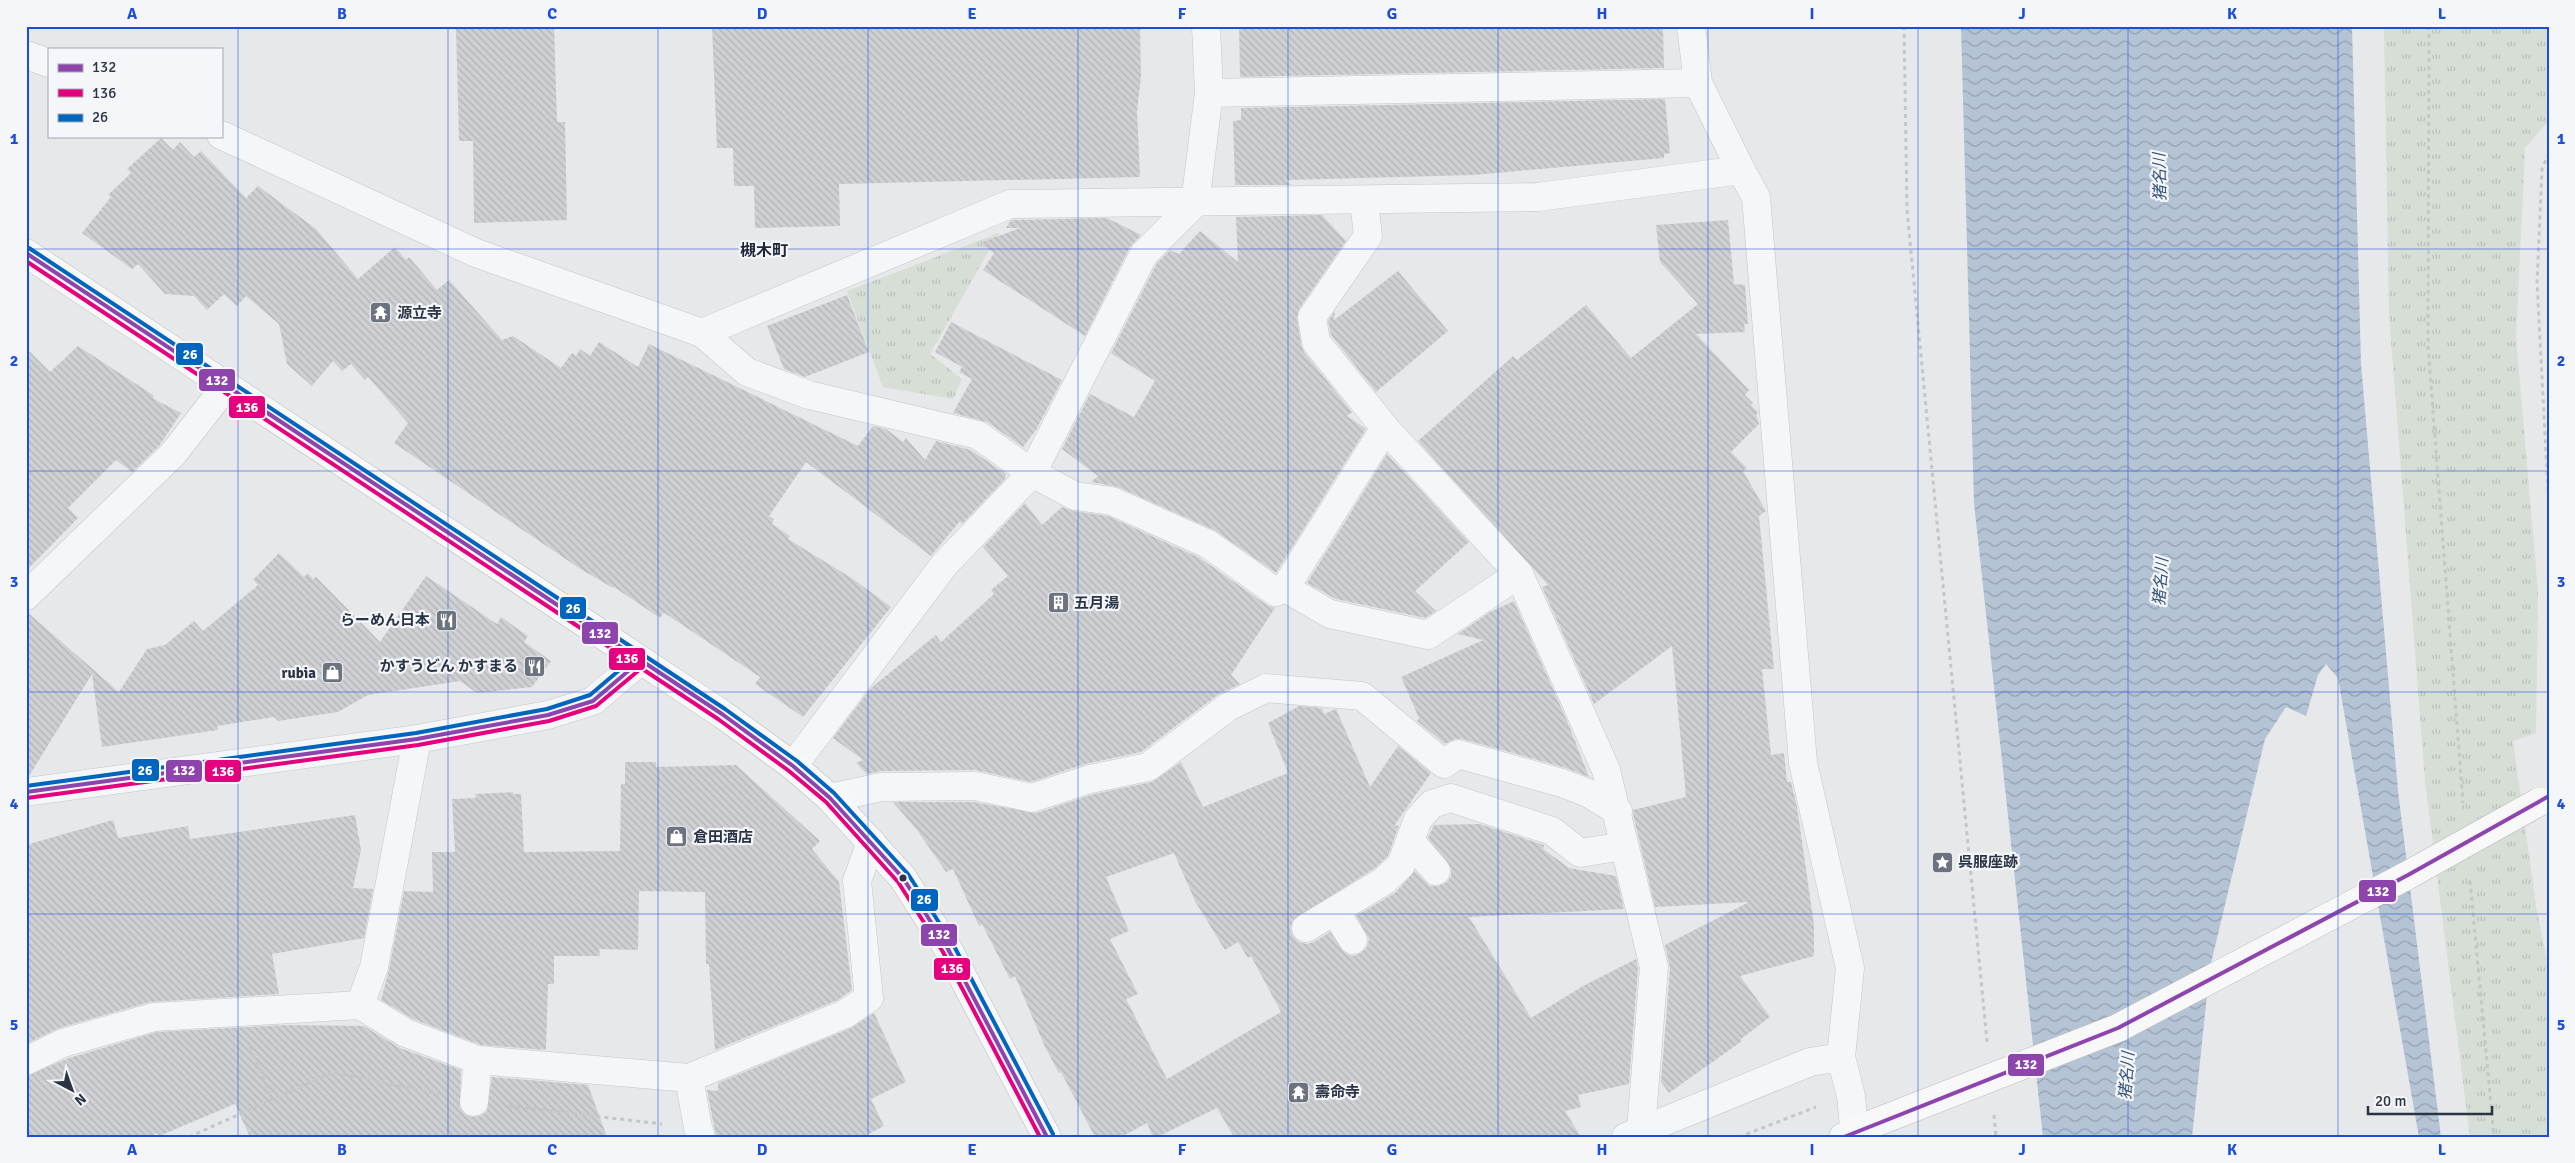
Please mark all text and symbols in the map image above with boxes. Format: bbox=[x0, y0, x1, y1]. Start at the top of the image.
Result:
text: A bbox=[127, 4, 138, 24]
text: B bbox=[337, 4, 347, 24]
text: C bbox=[547, 4, 557, 24]
text: D bbox=[757, 4, 768, 24]
text: E bbox=[967, 4, 977, 24]
text: F bbox=[1178, 4, 1187, 24]
text: G bbox=[1387, 4, 1397, 24]
text: H bbox=[1597, 4, 1607, 24]
text: I bbox=[1809, 4, 1815, 24]
text: J bbox=[2018, 4, 2026, 24]
text: K bbox=[2227, 4, 2237, 24]
text: L bbox=[2438, 4, 2447, 24]
legend bbox=[48, 48, 222, 138]
text: 132 bbox=[92, 58, 116, 76]
text: 136 bbox=[92, 84, 116, 102]
text: 26 bbox=[92, 108, 108, 126]
text: 1 bbox=[10, 129, 19, 149]
text: 1 bbox=[2557, 129, 2566, 149]
water label: 猪名川 bbox=[2150, 151, 2170, 201]
district label: 槻木町 bbox=[740, 241, 788, 261]
temple icon: 源立寺 bbox=[369, 301, 393, 325]
place label: 源立寺 bbox=[397, 304, 442, 322]
line badge: 26 bbox=[175, 342, 204, 366]
text: 26 bbox=[182, 346, 198, 363]
text: 2 bbox=[10, 351, 18, 371]
text: 2 bbox=[2557, 351, 2565, 371]
line badge: 132 bbox=[198, 368, 236, 392]
text: 132 bbox=[206, 372, 228, 389]
line badge: 136 bbox=[228, 395, 266, 419]
text: 136 bbox=[236, 399, 259, 416]
water label: 猪名川 bbox=[2149, 555, 2173, 607]
text: 3 bbox=[10, 572, 18, 592]
text: 3 bbox=[2557, 572, 2565, 592]
building icon: 五月湯 bbox=[1046, 591, 1070, 615]
place label: 五月湯 bbox=[1074, 594, 1119, 612]
line badge: 26 bbox=[559, 596, 587, 620]
text: 26 bbox=[565, 600, 581, 617]
restaurant icon: らーめん日本 bbox=[434, 608, 458, 632]
place label: らーめん日本 bbox=[340, 611, 430, 629]
line badge: 132 bbox=[581, 621, 619, 645]
text: 132 bbox=[589, 625, 611, 642]
line badge: 136 bbox=[608, 647, 646, 671]
text: 136 bbox=[616, 650, 639, 667]
restaurant icon: かすうどん かすまる bbox=[522, 654, 546, 678]
place label: かすうどん かすまる bbox=[380, 657, 518, 675]
shop icon: rubia bbox=[320, 661, 344, 685]
place label: rubia bbox=[282, 664, 316, 682]
line badge: 26 bbox=[131, 758, 160, 782]
line badge: 132 bbox=[165, 759, 203, 783]
line badge: 136 bbox=[204, 759, 242, 783]
text: 26 bbox=[137, 762, 153, 779]
text: 132 bbox=[173, 762, 195, 779]
text: 136 bbox=[212, 763, 235, 780]
text: 4 bbox=[10, 794, 19, 814]
text: 4 bbox=[2557, 794, 2566, 814]
shop icon: 倉田酒店 bbox=[665, 825, 689, 849]
place label: 倉田酒店 bbox=[693, 828, 753, 846]
place icon: 呉服座跡 bbox=[1930, 850, 1954, 874]
place label: 呉服座跡 bbox=[1958, 853, 2018, 871]
unlabelled marker bbox=[898, 873, 908, 883]
line badge: 132 bbox=[2358, 879, 2397, 903]
text: 132 bbox=[2367, 883, 2389, 900]
line badge: 26 bbox=[910, 888, 939, 912]
text: 26 bbox=[916, 891, 932, 908]
line badge: 132 bbox=[920, 923, 958, 947]
text: 132 bbox=[928, 926, 950, 943]
line badge: 136 bbox=[933, 957, 971, 981]
text: 136 bbox=[941, 960, 964, 977]
text: 5 bbox=[10, 1015, 18, 1035]
text: 5 bbox=[2557, 1015, 2565, 1035]
water label: 猪名川 bbox=[2115, 1049, 2139, 1101]
line badge: 132 bbox=[2007, 1053, 2045, 1077]
text: 132 bbox=[2015, 1056, 2037, 1073]
north arrow bbox=[48, 1066, 98, 1116]
temple icon: 壽命寺 bbox=[1287, 1080, 1311, 1104]
place label: 壽命寺 bbox=[1315, 1083, 1360, 1101]
scale bar bbox=[2368, 1083, 2491, 1115]
text: N bbox=[71, 1090, 89, 1109]
text: 20 m bbox=[2375, 1092, 2406, 1110]
text: A bbox=[127, 1140, 138, 1160]
text: B bbox=[337, 1140, 347, 1160]
text: C bbox=[547, 1140, 557, 1160]
text: D bbox=[757, 1140, 768, 1160]
text: E bbox=[967, 1140, 977, 1160]
text: F bbox=[1178, 1140, 1187, 1160]
text: G bbox=[1387, 1140, 1397, 1160]
text: H bbox=[1597, 1140, 1607, 1160]
text: I bbox=[1809, 1140, 1815, 1160]
text: J bbox=[2018, 1140, 2026, 1160]
text: K bbox=[2227, 1140, 2237, 1160]
text: L bbox=[2438, 1140, 2447, 1160]

